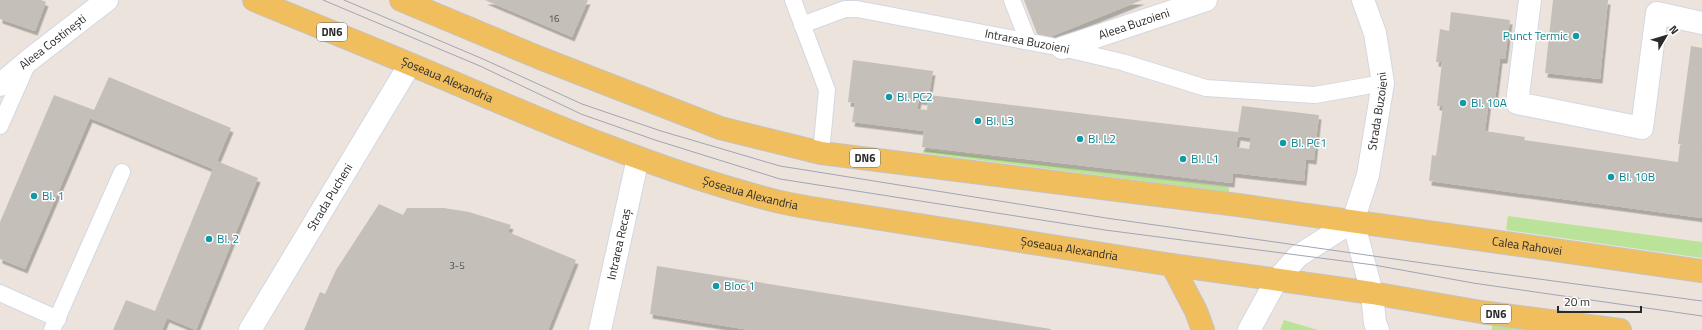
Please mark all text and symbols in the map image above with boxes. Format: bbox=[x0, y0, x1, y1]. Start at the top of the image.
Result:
street label: Aleea Buzoieni bbox=[1096, 3, 1172, 44]
street label: Aleea Costinești bbox=[14, 9, 90, 74]
house number: 16 bbox=[548, 11, 560, 26]
north arrow bbox=[1646, 16, 1686, 56]
text: N bbox=[1665, 22, 1683, 38]
road number: DN6 bbox=[317, 23, 347, 41]
street label: Intrarea Buzoieni bbox=[983, 24, 1071, 58]
place label: Punct Termic bbox=[1503, 26, 1568, 45]
marker: Punct Termic bbox=[1571, 31, 1581, 41]
street label: Șoseaua Alexandria bbox=[398, 51, 496, 107]
street label: Strada Buzoieni bbox=[1362, 71, 1392, 152]
place label: Bl. PC2 bbox=[897, 87, 933, 106]
marker: Bl. PC2 bbox=[884, 92, 894, 102]
place label: Bl. 10A bbox=[1471, 93, 1507, 112]
marker: Bl. 10A bbox=[1458, 98, 1468, 108]
place label: Bl. L3 bbox=[986, 111, 1014, 130]
marker: Bl. L3 bbox=[973, 116, 983, 126]
place label: Bl. L2 bbox=[1088, 129, 1116, 148]
place label: Bl. PC1 bbox=[1291, 133, 1327, 152]
marker: Bl. L2 bbox=[1075, 134, 1085, 144]
marker: Bl. PC1 bbox=[1278, 138, 1288, 148]
road number: DN6 bbox=[850, 149, 880, 167]
place label: Bl. L1 bbox=[1191, 149, 1219, 168]
marker: Bl. L1 bbox=[1178, 154, 1188, 164]
street label: Strada Pucheni bbox=[302, 159, 357, 234]
place label: Bl. 10B bbox=[1619, 167, 1655, 186]
street label: Șoseaua Alexandria bbox=[700, 170, 800, 215]
marker: Bl. 10B bbox=[1606, 172, 1616, 182]
place label: Bl. 1 bbox=[42, 186, 64, 205]
marker: Bl. 1 bbox=[29, 191, 39, 201]
street label: Intrarea Recaș bbox=[601, 206, 636, 282]
place label: Bl. 2 bbox=[217, 229, 239, 248]
street label: Șoseaua Alexandria bbox=[1019, 231, 1119, 265]
street label: Calea Rahovei bbox=[1491, 231, 1563, 260]
marker: Bl. 2 bbox=[204, 234, 214, 244]
house number: 3-5 bbox=[449, 258, 465, 273]
place label: Bloc 1 bbox=[724, 276, 755, 295]
marker: Bloc 1 bbox=[711, 281, 721, 291]
scale bar bbox=[1558, 288, 1641, 314]
text: 20 m bbox=[1564, 292, 1590, 311]
road number: DN6 bbox=[1481, 305, 1511, 323]

